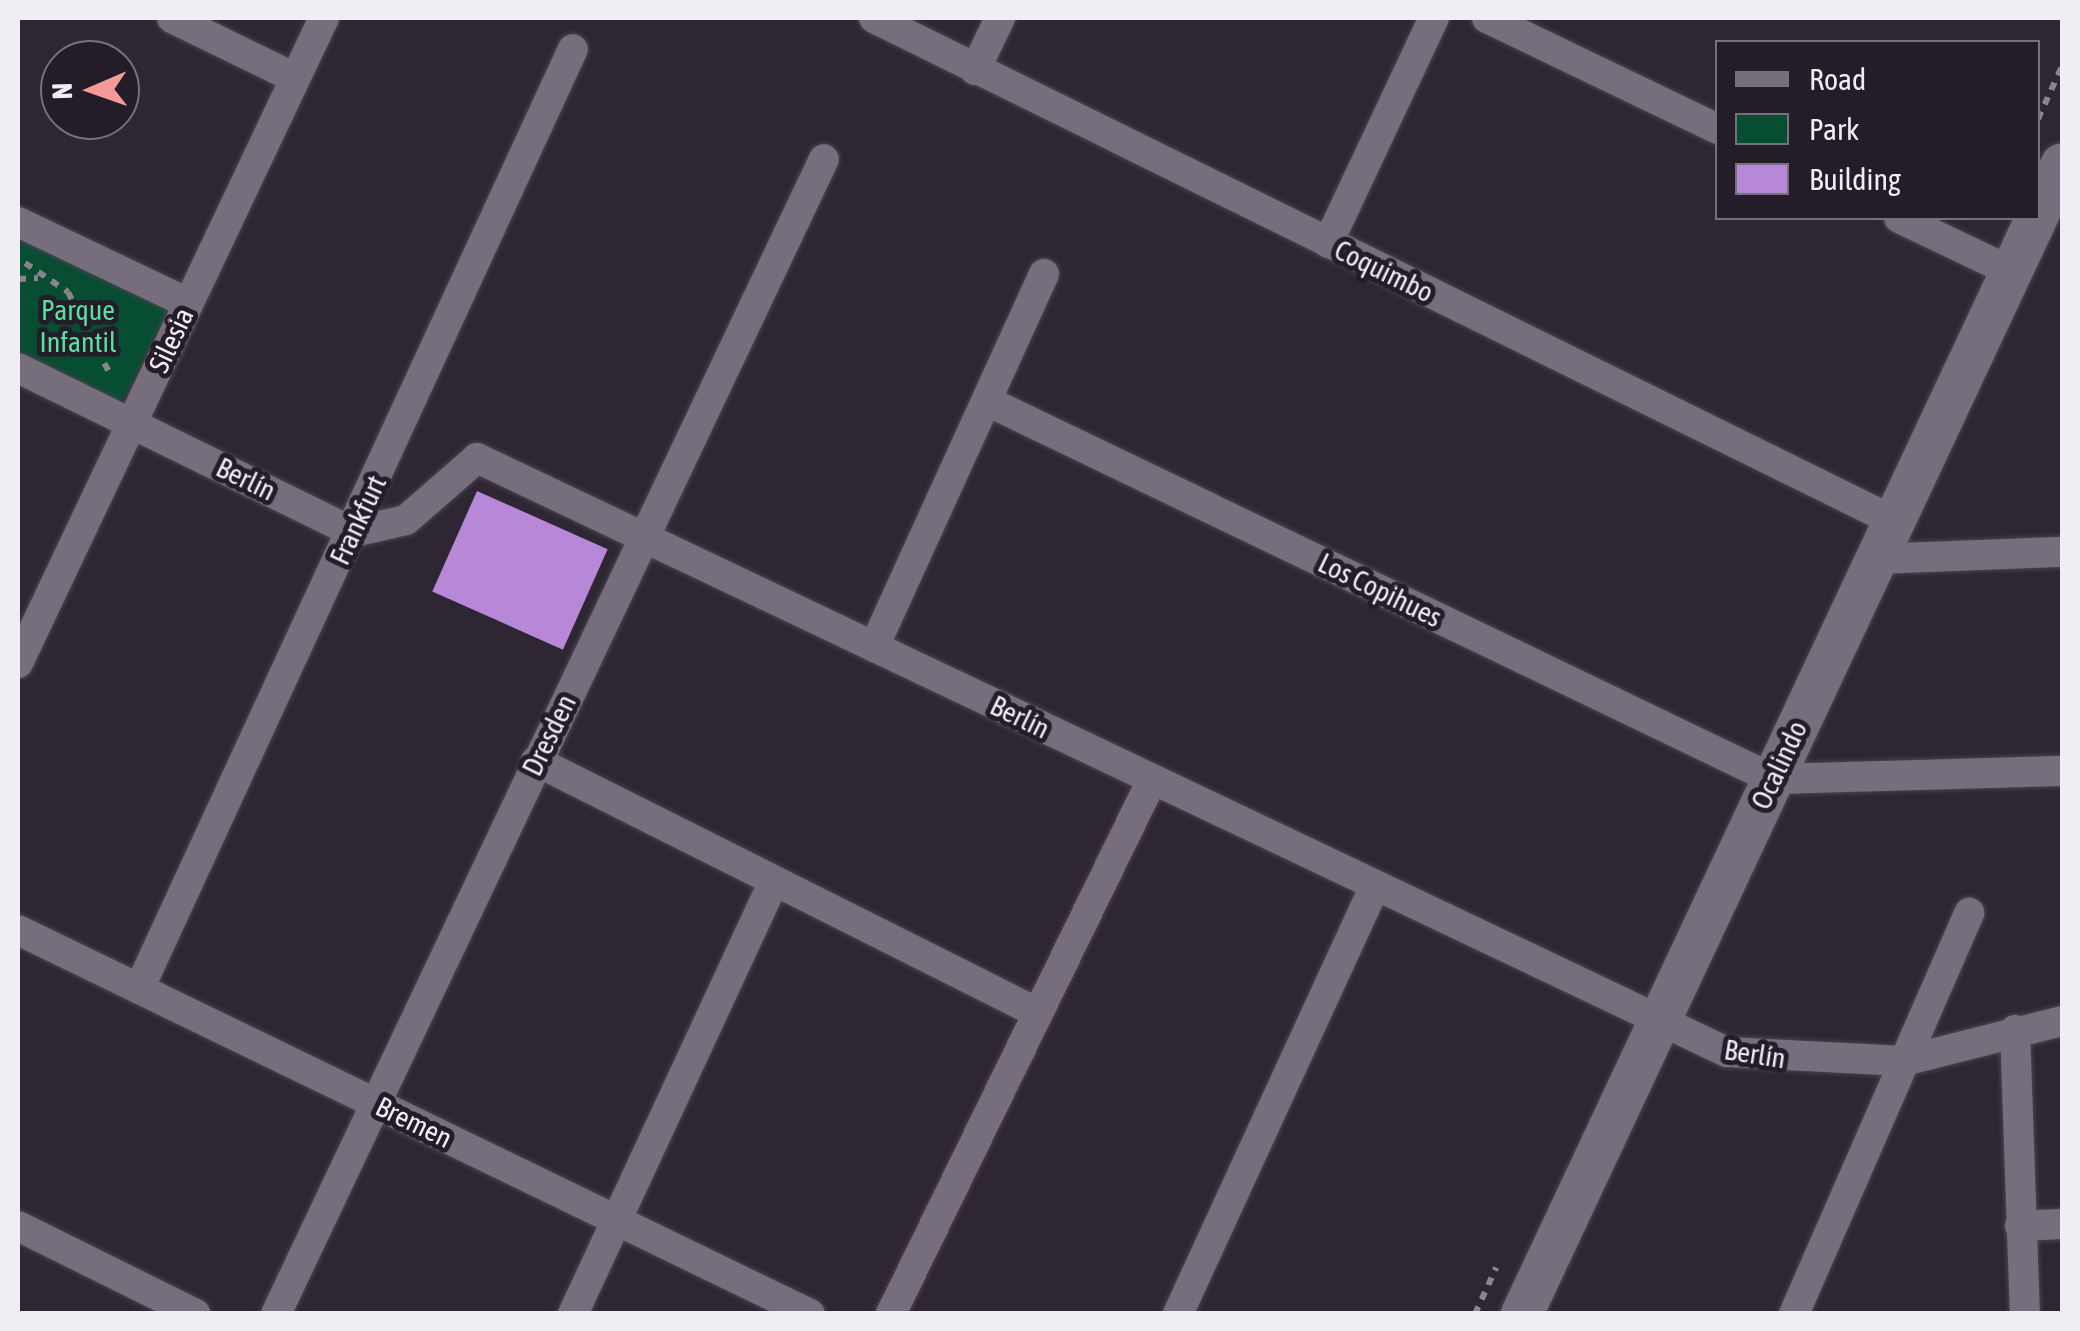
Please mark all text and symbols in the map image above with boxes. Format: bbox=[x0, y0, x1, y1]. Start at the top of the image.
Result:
north arrow bbox=[40, 40, 140, 140]
legend bbox=[1715, 40, 2040, 220]
text: Road bbox=[1809, 62, 1866, 96]
text: N bbox=[46, 82, 78, 100]
text: Park bbox=[1809, 112, 1859, 146]
text: Building bbox=[1809, 162, 1901, 196]
street label: Coquimbo bbox=[1329, 233, 1439, 309]
park label: Parque Infantil bbox=[40, 293, 116, 359]
street label: Silesia bbox=[142, 302, 200, 378]
street label: Berlín bbox=[211, 450, 281, 508]
street label: Frankfurt bbox=[323, 470, 393, 570]
street label: Los Copihues bbox=[1313, 546, 1447, 634]
street label: Berlín bbox=[985, 688, 1055, 746]
street label: Dresden bbox=[515, 689, 583, 781]
street label: Ocalindo bbox=[1744, 715, 1814, 815]
street label: Berlín bbox=[1722, 1033, 1788, 1075]
street label: Bremen bbox=[370, 1089, 458, 1155]

